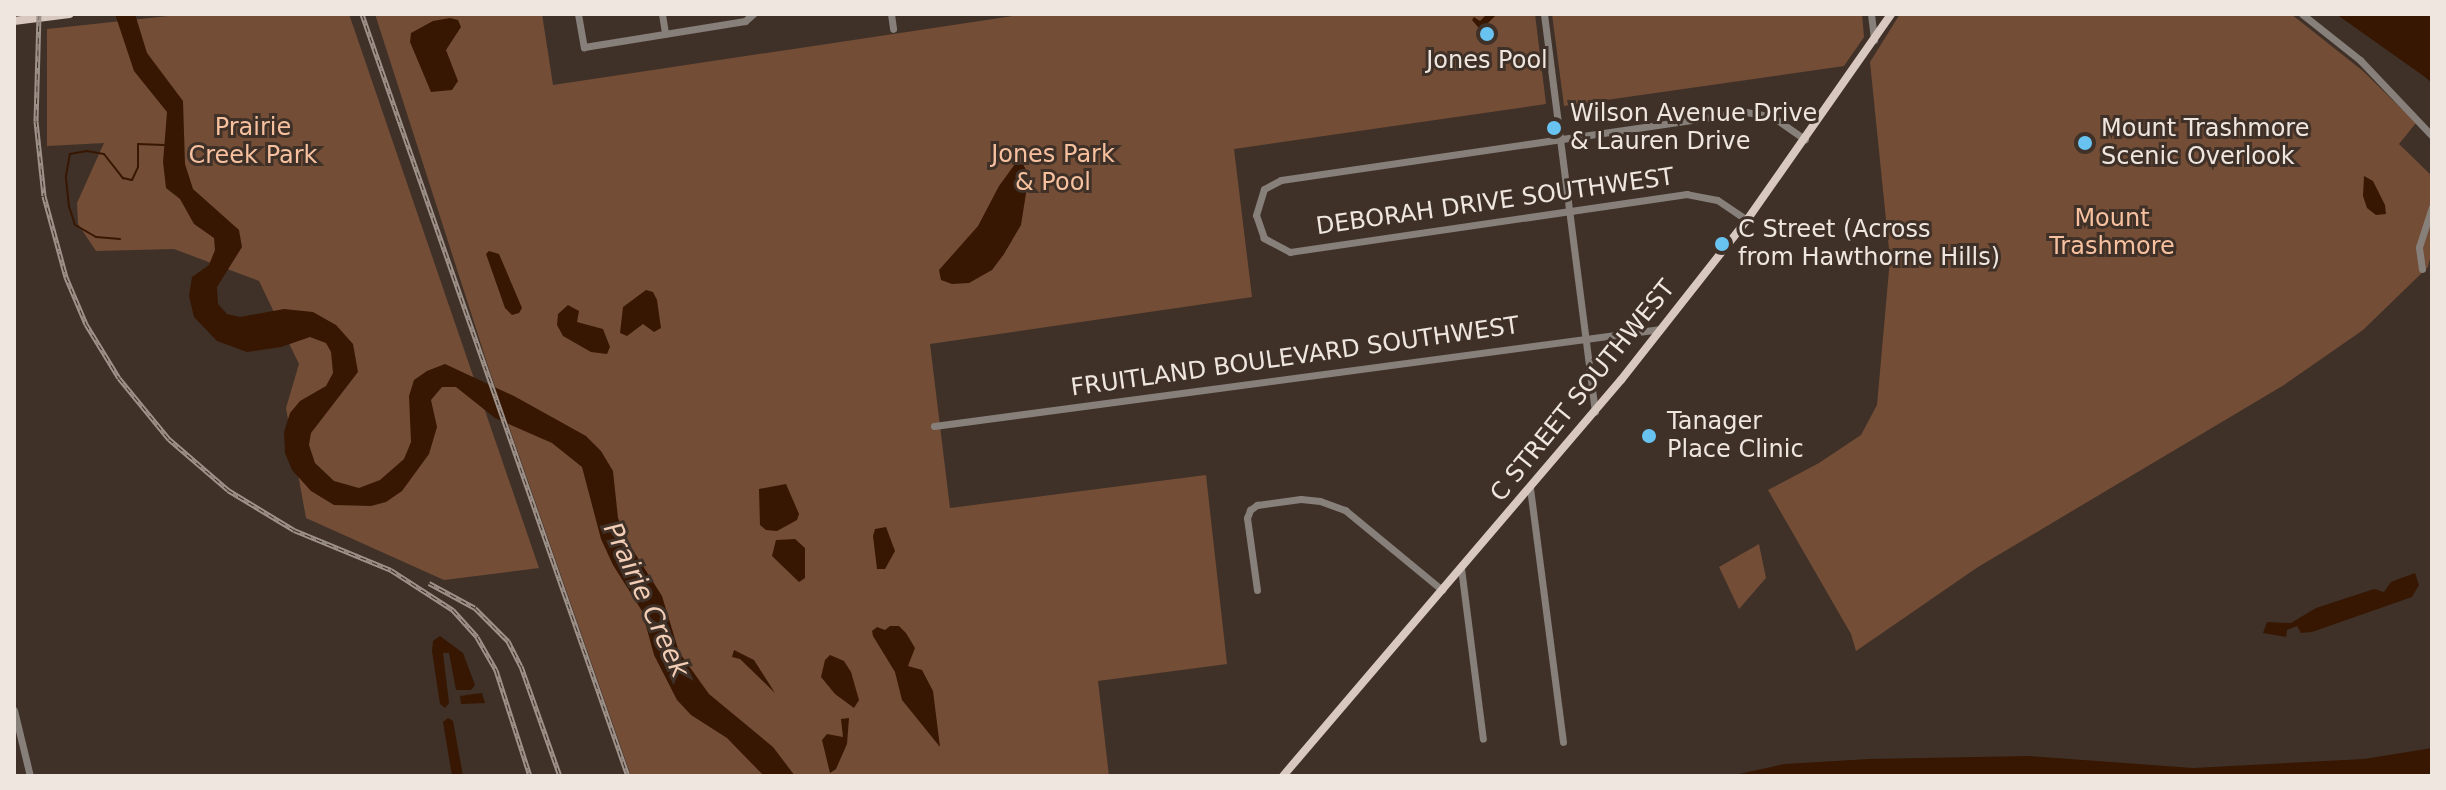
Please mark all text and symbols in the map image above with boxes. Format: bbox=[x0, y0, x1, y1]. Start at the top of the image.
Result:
marker: Jones Pool bbox=[1478, 25, 1496, 43]
place label: Jones Pool bbox=[1426, 47, 1548, 75]
place label: Wilson Avenue Drive & Lauren Drive bbox=[1570, 100, 1817, 156]
park label: Prairie Creek Park bbox=[188, 114, 318, 170]
place label: Mount Trashmore Scenic Overlook bbox=[2101, 115, 2309, 171]
marker: Wilson Avenue Drive & Lauren Drive bbox=[1545, 119, 1563, 137]
marker: Mount Trashmore Scenic Overlook bbox=[2076, 134, 2094, 152]
park label: Jones Park & Pool bbox=[991, 141, 1115, 197]
street label: DEBORAH DRIVE SOUTHWEST bbox=[1314, 163, 1676, 241]
park label: Mount Trashmore bbox=[2049, 205, 2175, 261]
place label: C Street (Across from Hawthorne Hills) bbox=[1738, 216, 2000, 272]
marker: C Street (Across from Hawthorne Hills) bbox=[1713, 235, 1731, 253]
street label: C STREET SOUTHWEST bbox=[1485, 274, 1681, 508]
street label: FRUITLAND BOULEVARD SOUTHWEST bbox=[1069, 311, 1521, 403]
place label: Tanager Place Clinic bbox=[1667, 408, 1804, 464]
marker: Tanager Place Clinic bbox=[1638, 425, 1660, 447]
water label: Prairie Creek bbox=[596, 517, 696, 683]

